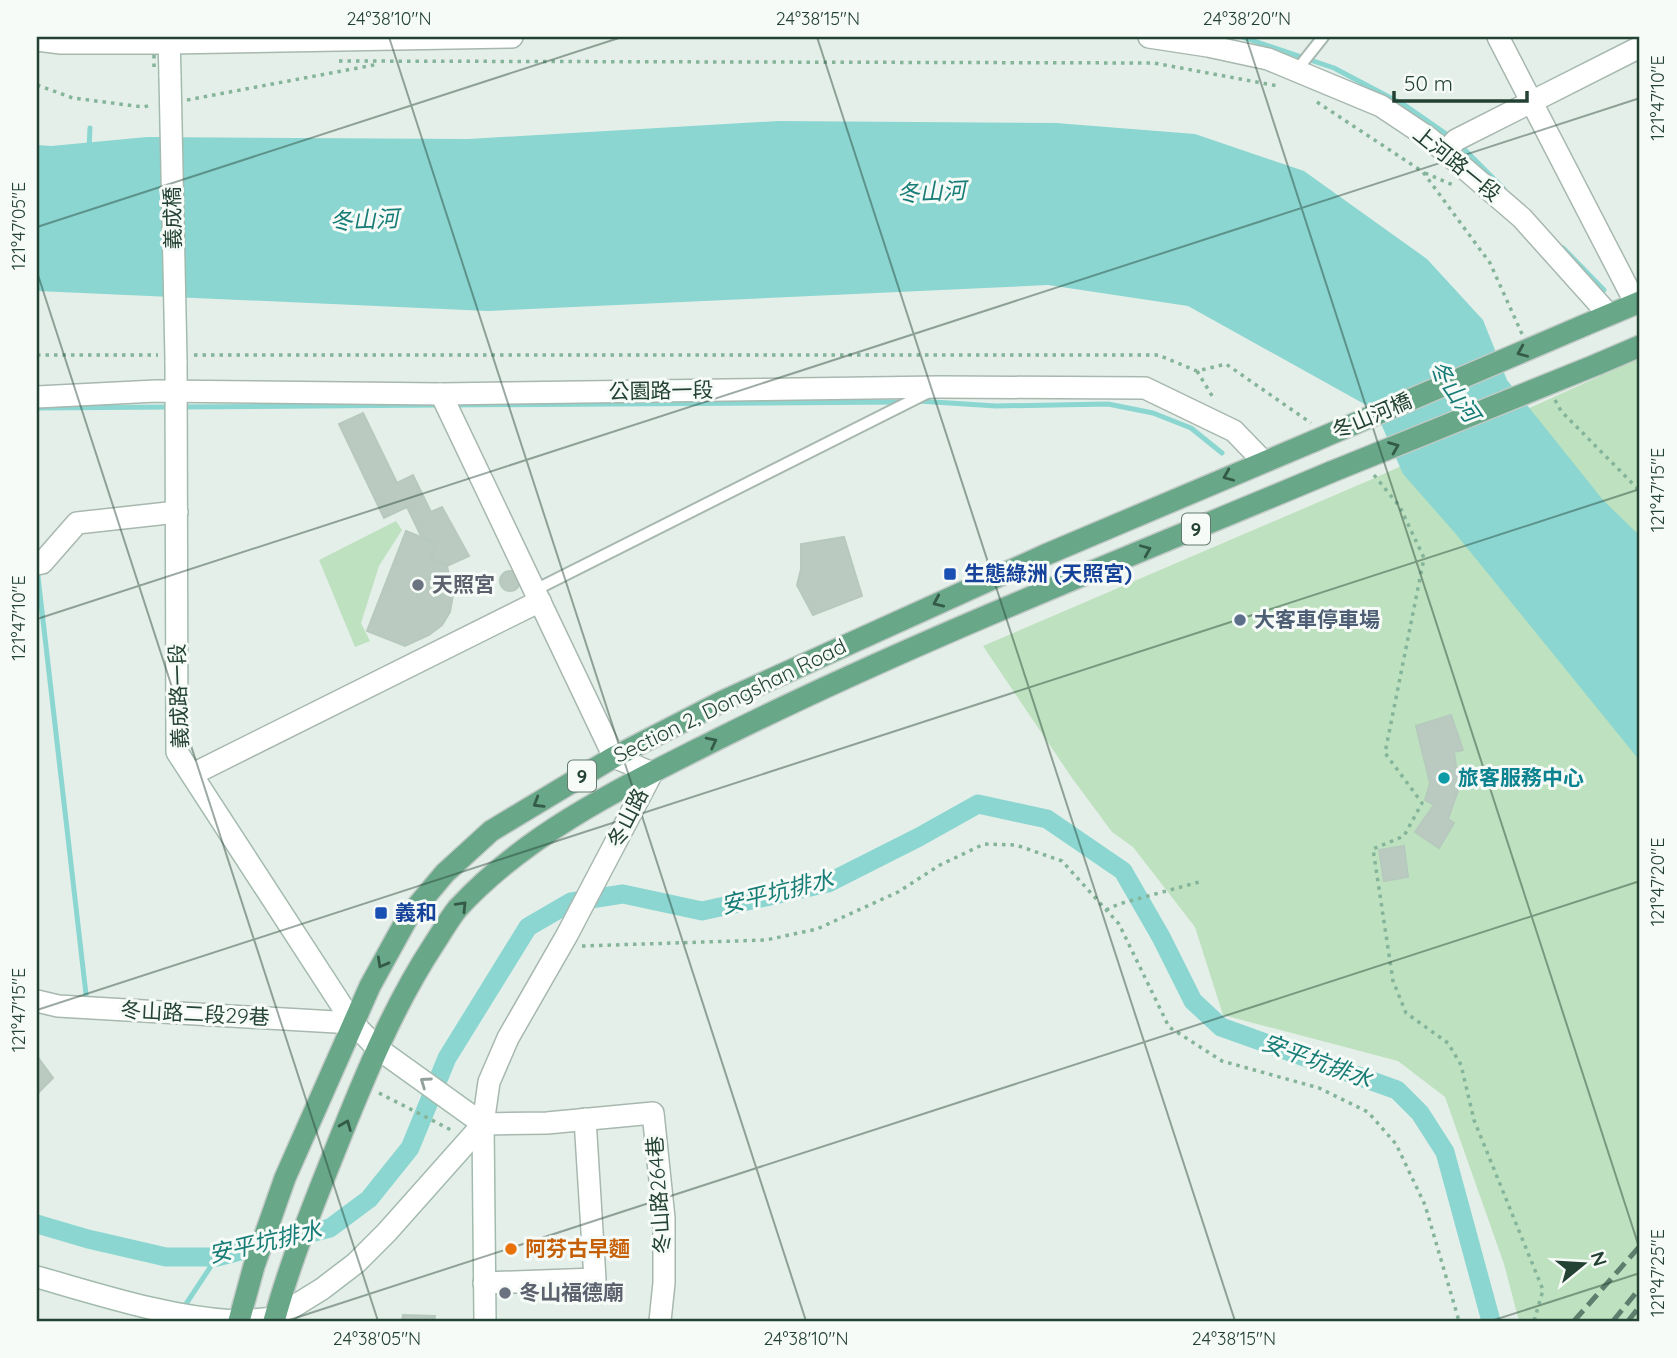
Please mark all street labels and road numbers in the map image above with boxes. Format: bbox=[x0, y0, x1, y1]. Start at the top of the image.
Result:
street label: 上河路一段 bbox=[1409, 120, 1507, 206]
street label: 義成橋 bbox=[158, 186, 186, 250]
street label: 公園路一段 bbox=[608, 376, 714, 404]
street label: 冬山河橋 bbox=[1328, 387, 1415, 443]
road number: 9 bbox=[1182, 514, 1210, 544]
street label: Section 2, Dongshan Road bbox=[609, 632, 850, 768]
street label: 義成路一段 bbox=[163, 643, 193, 749]
road number: 9 bbox=[568, 761, 596, 792]
street label: 冬山路 bbox=[601, 784, 653, 852]
street label: 冬山路二段29巷 bbox=[120, 996, 270, 1030]
street label: 冬山路264巷 bbox=[641, 1135, 675, 1255]

